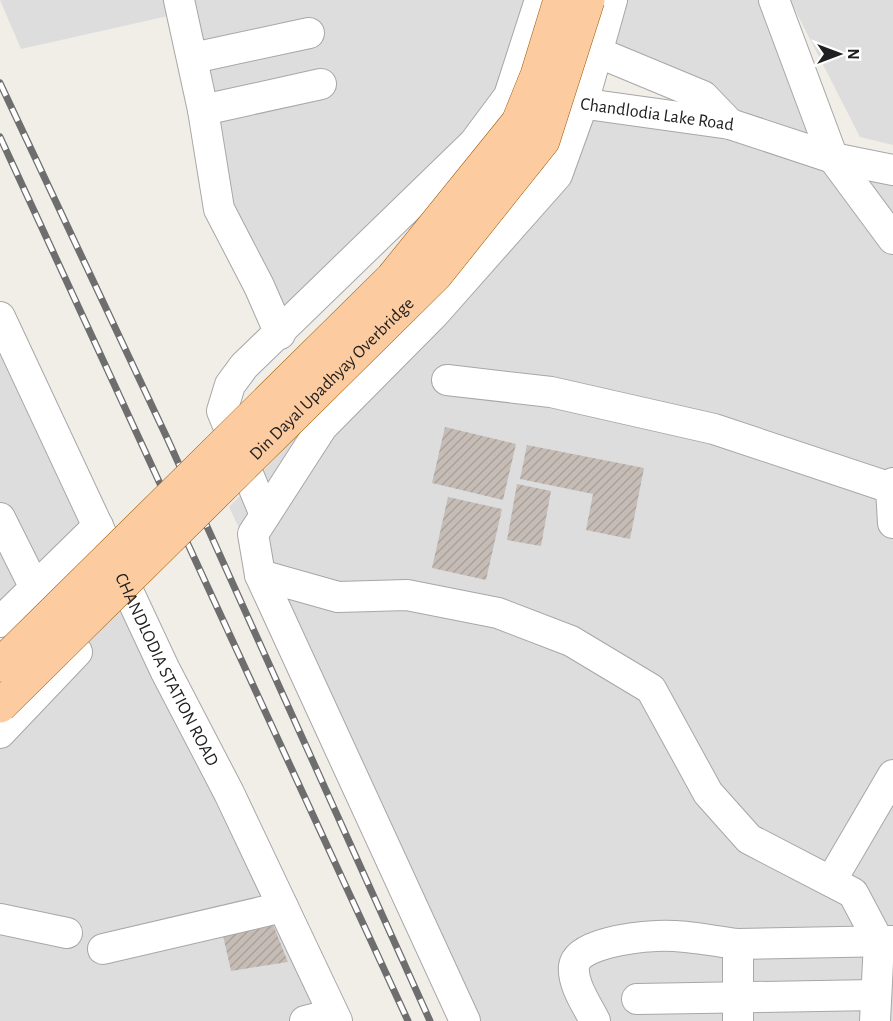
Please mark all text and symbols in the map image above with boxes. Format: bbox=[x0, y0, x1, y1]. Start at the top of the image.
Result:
north arrow bbox=[809, 24, 869, 84]
text: N bbox=[845, 48, 861, 60]
street label: Chandlodia Lake Road bbox=[579, 95, 735, 134]
street label: Din Dayal Upadhyay Overbridge bbox=[247, 294, 418, 464]
street label: CHANDLODIA STATION ROAD bbox=[111, 571, 221, 769]

